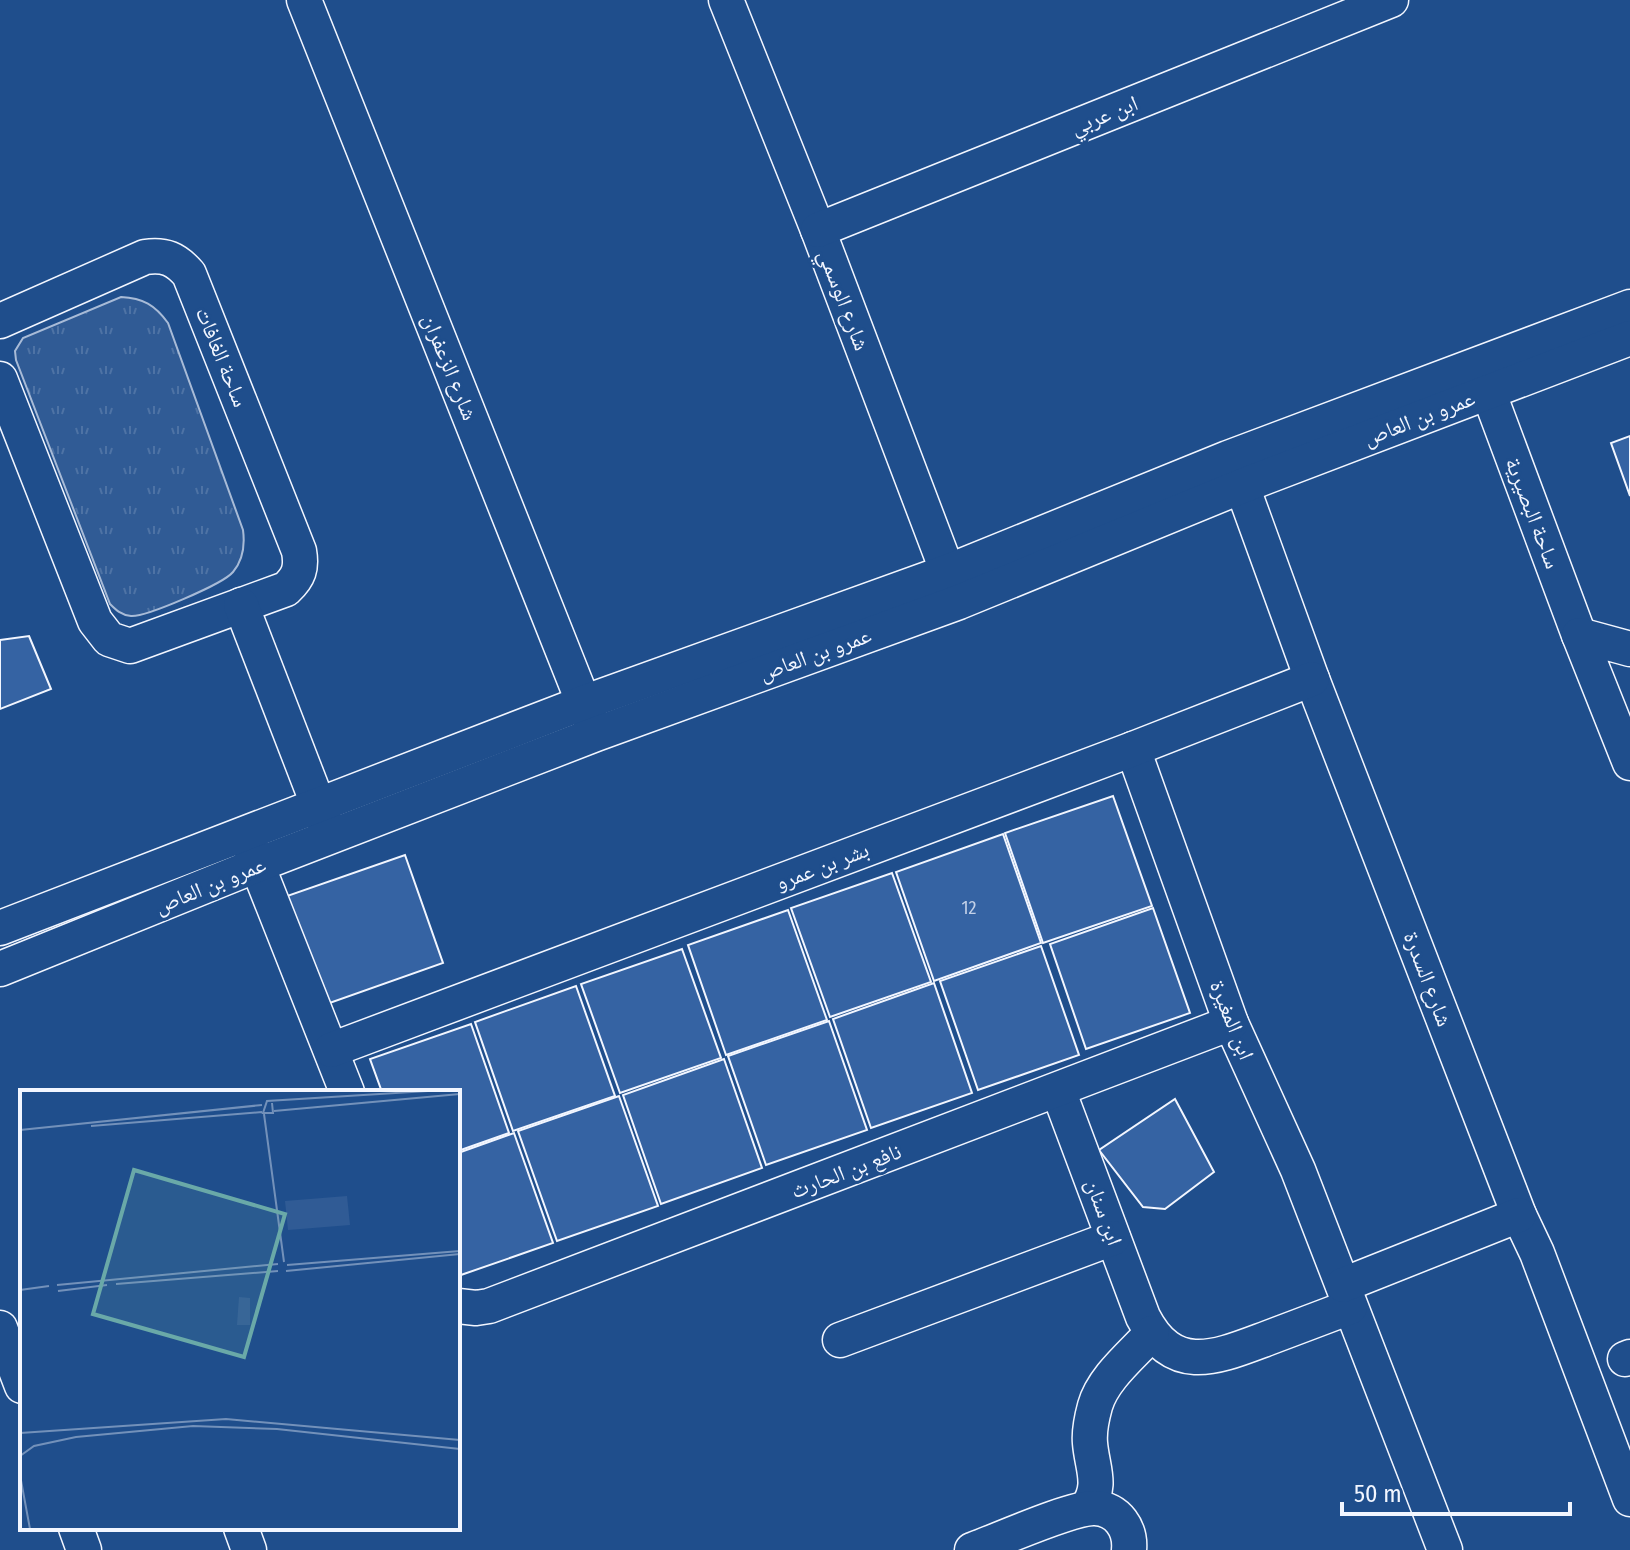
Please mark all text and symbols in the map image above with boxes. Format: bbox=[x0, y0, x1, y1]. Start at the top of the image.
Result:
street label: ابن عربي bbox=[1066, 89, 1143, 144]
street label: شارع الوسمي bbox=[809, 246, 876, 356]
street label: ساحة الغافات bbox=[190, 303, 254, 411]
street label: شارع الزعفران bbox=[416, 310, 484, 424]
street label: عمرو بن العاص bbox=[1359, 384, 1479, 452]
street label: ساحة البصيرية bbox=[1499, 454, 1567, 572]
street label: عمرو بن العاص bbox=[755, 621, 875, 687]
street label: بشر بن عمرو bbox=[771, 836, 873, 896]
street label: عمرو بن العاص bbox=[151, 851, 269, 919]
house number: 12 bbox=[962, 897, 977, 919]
street label: شارع السدرة bbox=[1398, 928, 1458, 1030]
street label: ابن المغيرة bbox=[1204, 976, 1260, 1064]
inset map bbox=[20, 1090, 460, 1530]
street label: نافع بن الحارث bbox=[787, 1138, 905, 1204]
street label: ابن سنان bbox=[1080, 1175, 1128, 1249]
scale bar bbox=[1342, 1466, 1570, 1516]
text: 50 m bbox=[1354, 1480, 1402, 1508]

